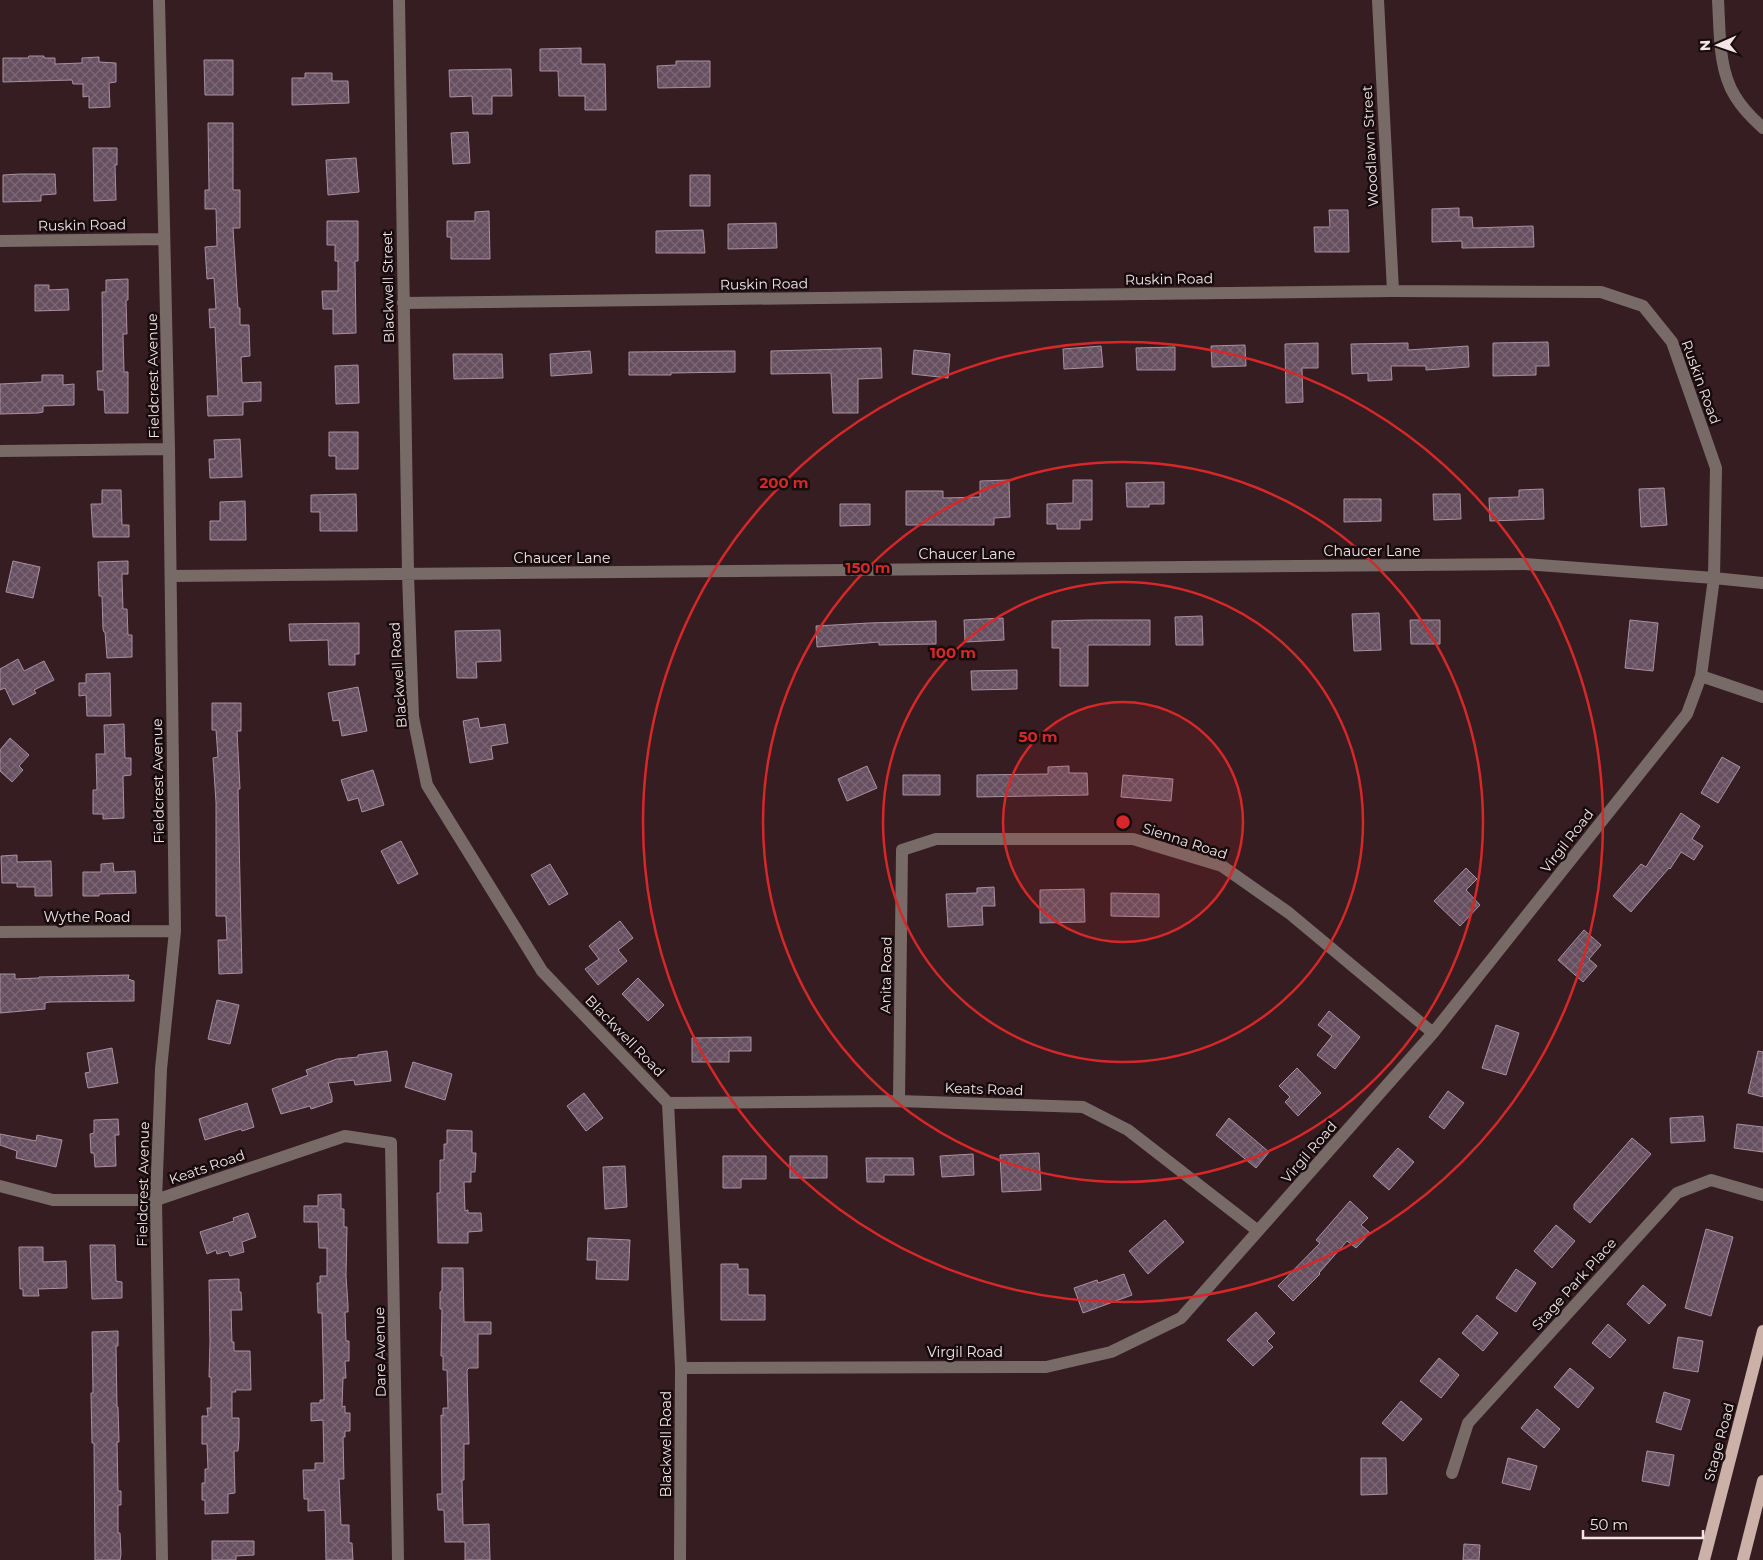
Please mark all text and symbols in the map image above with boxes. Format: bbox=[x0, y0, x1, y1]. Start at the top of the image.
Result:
north arrow bbox=[1693, 20, 1743, 70]
text: N bbox=[1696, 39, 1714, 51]
street label: Woodlawn Street bbox=[1358, 85, 1382, 207]
street label: Ruskin Road bbox=[38, 215, 126, 235]
street label: Blackwell Street bbox=[378, 230, 398, 343]
street label: Ruskin Road bbox=[1125, 269, 1213, 289]
street label: Ruskin Road bbox=[720, 274, 808, 294]
street label: Fieldcrest Avenue bbox=[143, 313, 163, 439]
street label: Ruskin Road bbox=[1677, 337, 1725, 427]
text: 200 m bbox=[759, 473, 809, 492]
street label: Chaucer Lane bbox=[1324, 542, 1420, 560]
street label: Chaucer Lane bbox=[919, 545, 1015, 563]
street label: Chaucer Lane bbox=[514, 549, 610, 567]
text: 150 m bbox=[846, 558, 890, 577]
street label: Blackwell Road bbox=[385, 621, 411, 729]
text: 100 m bbox=[930, 643, 976, 662]
street label: Fieldcrest Avenue bbox=[148, 718, 168, 844]
text: 50 m bbox=[1018, 727, 1058, 746]
street label: Virgil Road bbox=[1536, 805, 1598, 877]
centre of rings bbox=[1114, 813, 1132, 831]
street label: Sienna Road bbox=[1140, 819, 1230, 863]
street label: Wythe Road bbox=[43, 908, 131, 926]
street label: Anita Road bbox=[876, 936, 896, 1014]
street label: Blackwell Road bbox=[581, 991, 669, 1081]
street label: Keats Road bbox=[944, 1079, 1024, 1099]
street label: Virgil Road bbox=[1277, 1117, 1341, 1187]
street label: Fieldcrest Avenue bbox=[133, 1121, 153, 1247]
street label: Keats Road bbox=[167, 1146, 247, 1188]
street label: Stage Park Place bbox=[1528, 1234, 1620, 1334]
street label: Dare Avenue bbox=[370, 1307, 390, 1397]
street label: Virgil Road bbox=[927, 1343, 1003, 1361]
street label: Blackwell Road bbox=[657, 1391, 675, 1497]
street label: Stage Road bbox=[1700, 1401, 1738, 1483]
scale bar bbox=[1583, 1508, 1703, 1540]
text: 50 m bbox=[1590, 1515, 1628, 1534]

